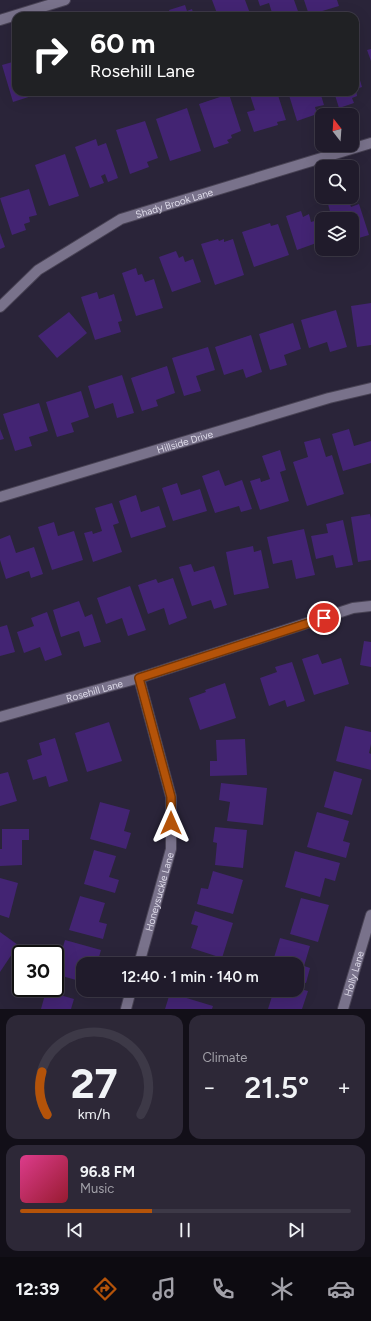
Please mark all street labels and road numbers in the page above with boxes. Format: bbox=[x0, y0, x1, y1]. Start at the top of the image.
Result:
street label: Shady Brook Lane bbox=[134, 185, 215, 221]
street label: Hillside Drive bbox=[155, 427, 215, 456]
street label: Rosehill Lane bbox=[64, 676, 125, 705]
street label: Honeysuckle Lane bbox=[142, 850, 176, 933]
street label: Holly Lane bbox=[341, 949, 367, 998]

